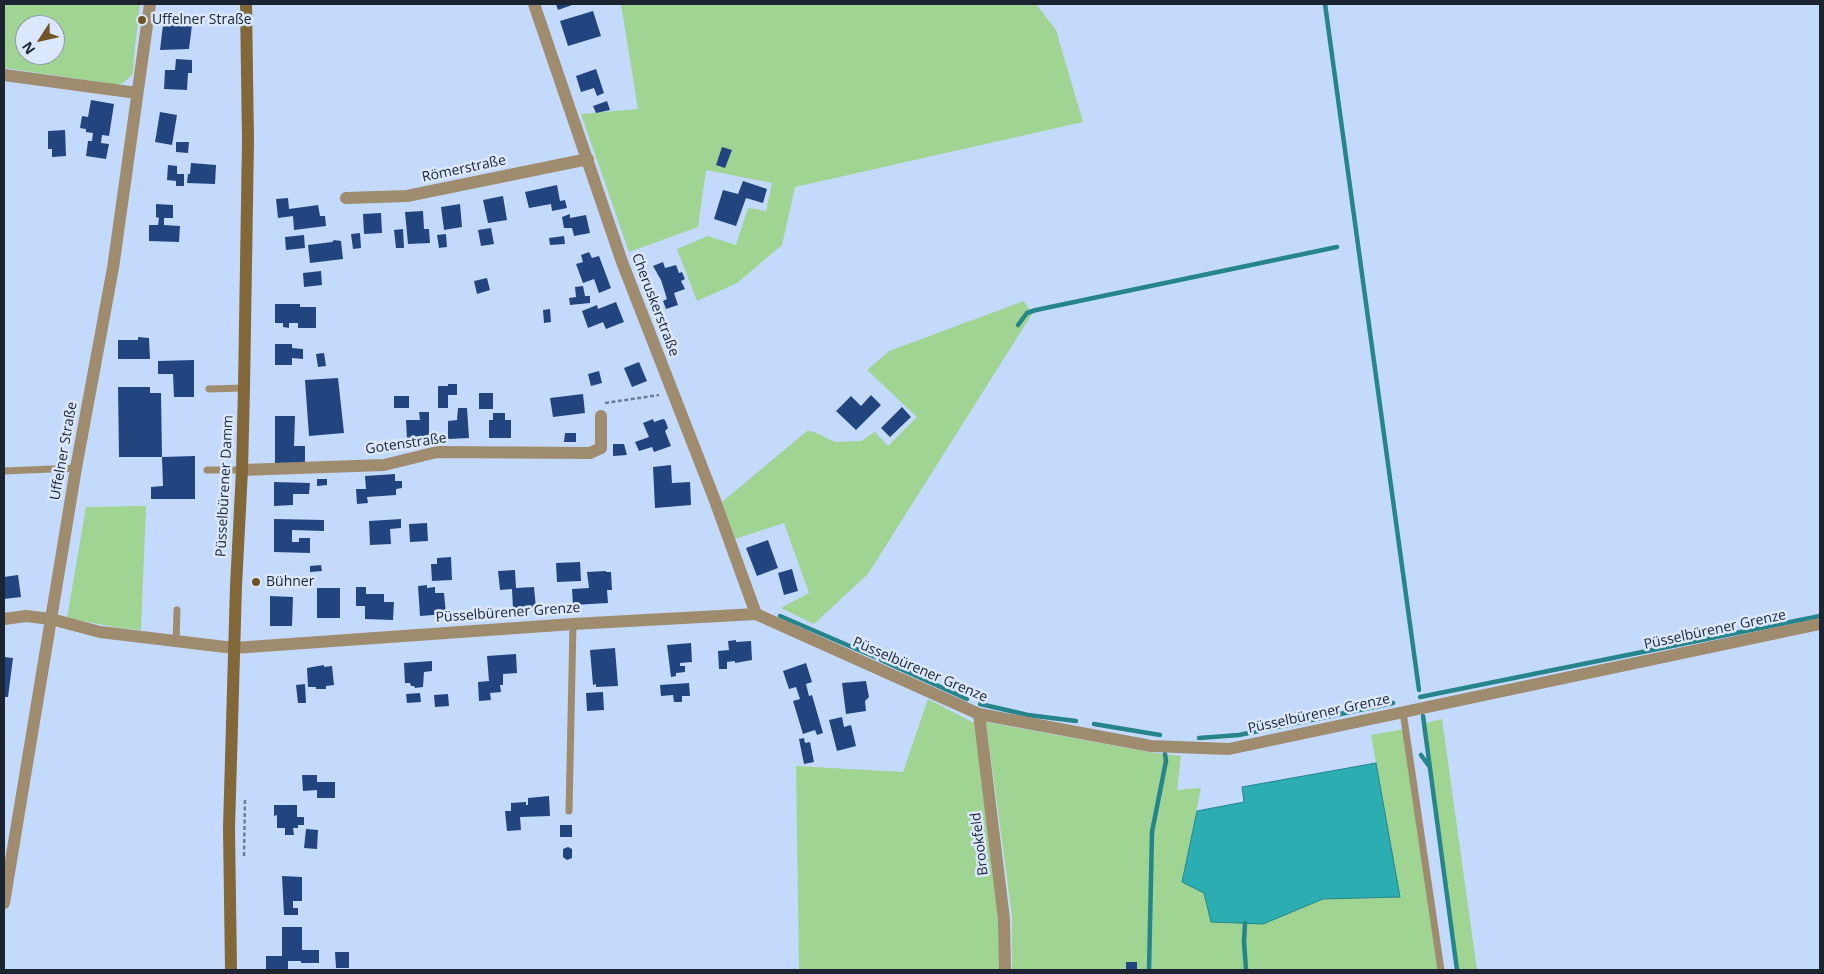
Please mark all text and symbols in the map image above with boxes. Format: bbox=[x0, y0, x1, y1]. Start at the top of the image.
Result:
place label: Uffelner Straße bbox=[152, 12, 252, 28]
marker: Uffelner Straße bbox=[136, 14, 148, 26]
north arrow bbox=[15, 15, 65, 65]
text: N bbox=[17, 38, 39, 58]
street label: Römerstraße bbox=[421, 152, 507, 186]
street label: Cheruskerstraße bbox=[628, 251, 682, 359]
street label: Uffelner Straße bbox=[47, 401, 81, 501]
street label: Püsselbürener Damm bbox=[213, 415, 237, 557]
street label: Gotenstraße bbox=[364, 430, 448, 458]
place label: Bühner bbox=[266, 574, 314, 590]
marker: Bühner bbox=[250, 576, 262, 588]
street label: Püsselbürener Grenze bbox=[435, 600, 581, 626]
street label: Püsselbürener Grenze bbox=[1642, 607, 1788, 653]
street label: Püsselbürener Grenze bbox=[850, 634, 990, 706]
street label: Püsselbürener Grenze bbox=[1246, 691, 1392, 737]
street label: Brookfeld bbox=[968, 811, 992, 877]

